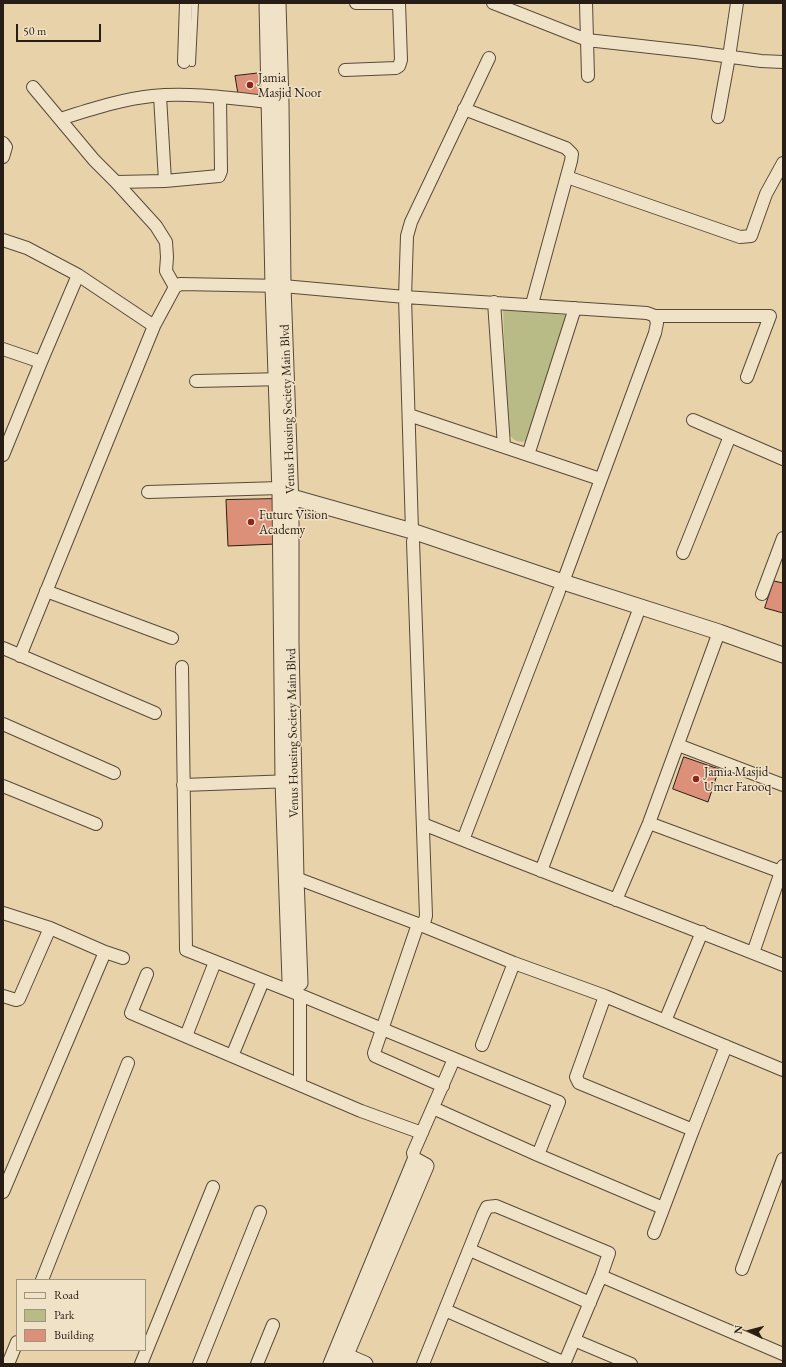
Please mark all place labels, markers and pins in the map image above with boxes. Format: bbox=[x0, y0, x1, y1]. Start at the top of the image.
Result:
place label: Jamia Masjid Noor bbox=[258, 70, 322, 101]
marker: Jamia Masjid Noor bbox=[245, 80, 255, 90]
place label: Future Vision Academy bbox=[259, 507, 328, 538]
marker: Future Vision Academy bbox=[246, 517, 256, 527]
place label: Jamia Masjid Umer Farooq bbox=[704, 764, 771, 795]
marker: Jamia Masjid Umer Farooq bbox=[691, 774, 701, 784]

